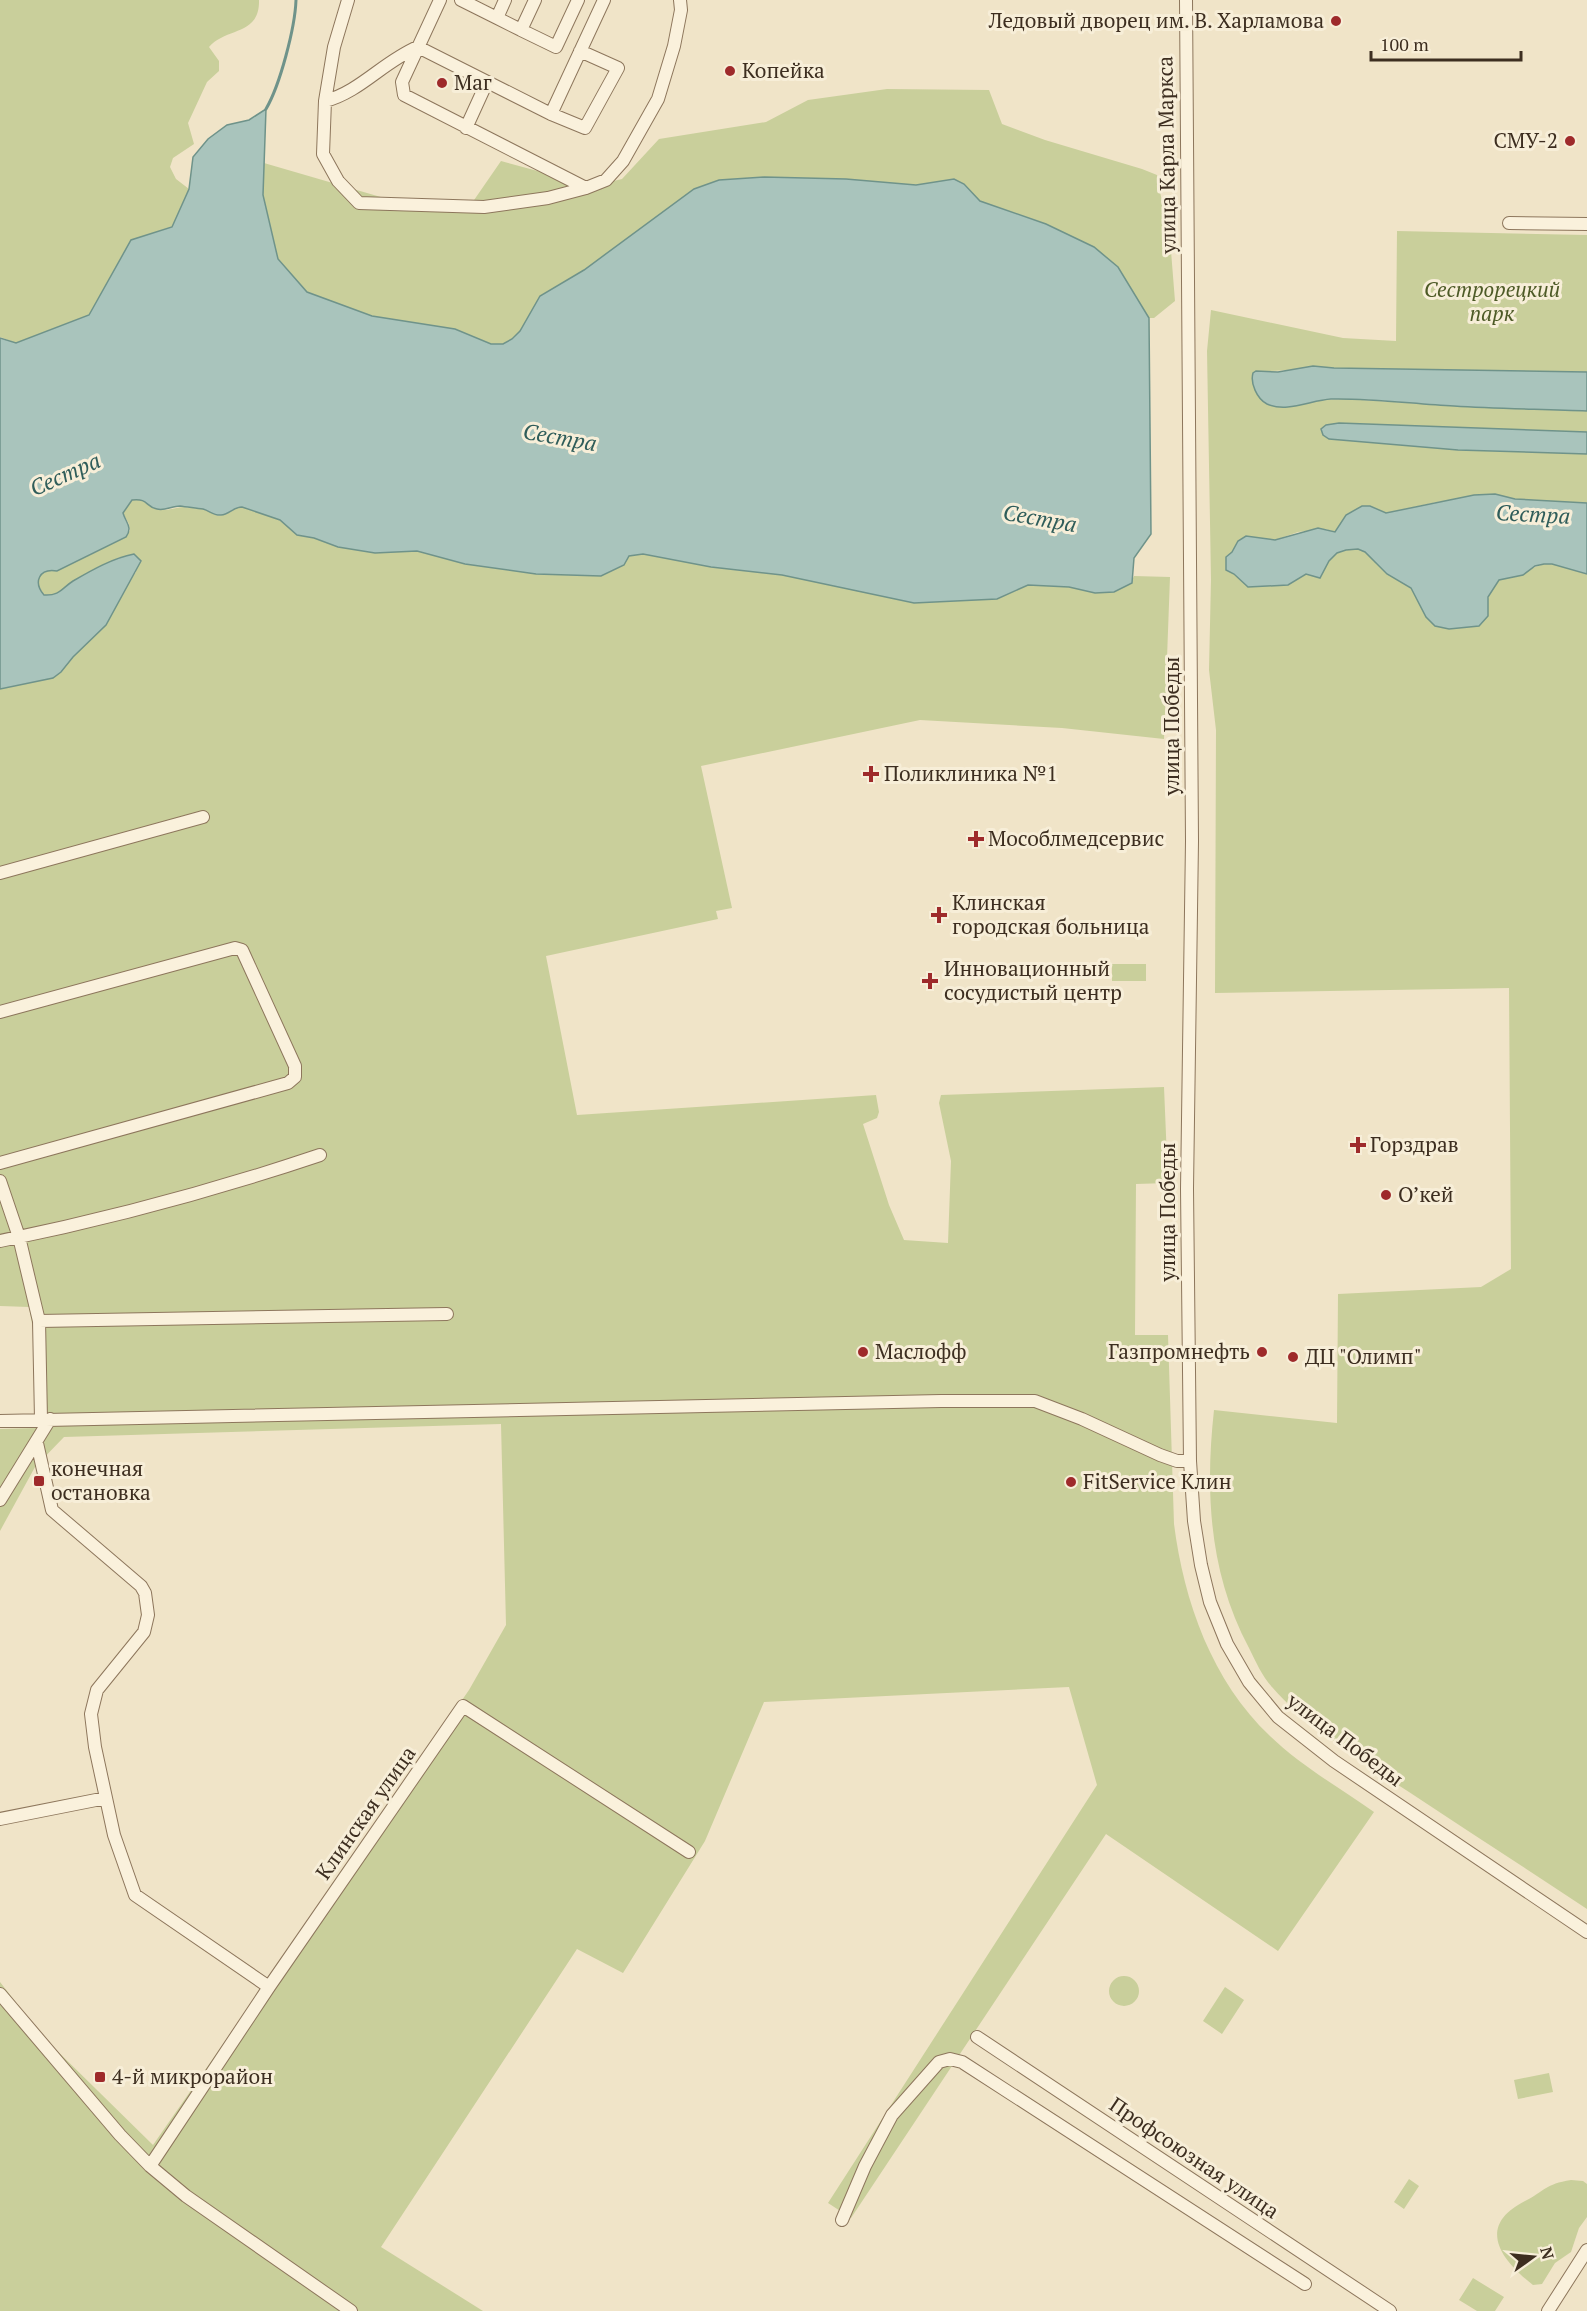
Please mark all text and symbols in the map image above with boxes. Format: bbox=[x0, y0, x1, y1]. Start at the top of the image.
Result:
place label: Ледовый дворец им. В. Харламова bbox=[988, 6, 1324, 34]
marker: Ледовый дворец им. В. Харламова bbox=[1329, 14, 1343, 28]
scale bar bbox=[1371, 24, 1521, 62]
text: 100 m bbox=[1380, 32, 1429, 56]
street label: улица Карла Маркса bbox=[1150, 55, 1182, 255]
place label: Копейка bbox=[742, 56, 825, 84]
marker: Копейка bbox=[723, 64, 737, 78]
place label: Маг bbox=[454, 68, 492, 96]
marker: Маг bbox=[435, 76, 449, 90]
place label: СМУ-2 bbox=[1493, 126, 1558, 154]
marker: СМУ-2 bbox=[1563, 134, 1577, 148]
park label: Сестрорецкий парк bbox=[1424, 275, 1560, 327]
water label: Сестра bbox=[521, 416, 599, 457]
water label: Сестра bbox=[25, 445, 105, 502]
water label: Сестра bbox=[1001, 497, 1079, 538]
water label: Сестра bbox=[1495, 497, 1571, 530]
street label: улица Победы bbox=[1157, 657, 1185, 796]
place label: Поликлиника №1 bbox=[884, 759, 1058, 787]
marker: Поликлиника №1 bbox=[862, 765, 880, 783]
place label: Мособлмедсервис bbox=[988, 824, 1164, 852]
marker: Мособлмедсервис bbox=[969, 832, 983, 846]
place label: Клинская городская больница bbox=[952, 888, 1150, 940]
marker: Клинская городская больница bbox=[930, 906, 948, 924]
place label: Инновационный сосудистый центр bbox=[944, 954, 1122, 1006]
marker: Инновационный сосудистый центр bbox=[921, 972, 939, 990]
place label: Горздрав bbox=[1370, 1130, 1459, 1158]
marker: Горздрав bbox=[1351, 1138, 1365, 1152]
street label: улица Победы bbox=[1153, 1143, 1181, 1282]
place label: О’кей bbox=[1398, 1180, 1454, 1208]
marker: О’кей bbox=[1379, 1188, 1393, 1202]
place label: Маслофф bbox=[875, 1337, 966, 1365]
place label: Газпромнефть bbox=[1108, 1337, 1250, 1365]
place label: ДЦ "Олимп" bbox=[1305, 1342, 1422, 1370]
marker: Маслофф bbox=[856, 1345, 870, 1359]
marker: Газпромнефть bbox=[1255, 1345, 1269, 1359]
marker: ДЦ "Олимп" bbox=[1286, 1350, 1300, 1364]
place label: конечная остановка bbox=[51, 1454, 151, 1506]
place label: FitService Клин bbox=[1083, 1467, 1232, 1495]
marker: конечная остановка bbox=[32, 1474, 46, 1488]
marker: FitService Клин bbox=[1064, 1475, 1078, 1489]
street label: улица Победы bbox=[1281, 1686, 1410, 1792]
street label: Клинская улица bbox=[309, 1740, 422, 1885]
place label: 4-й микрорайон bbox=[112, 2062, 273, 2090]
marker: 4-й микрорайон bbox=[93, 2070, 107, 2084]
street label: Профсоюзная улица bbox=[1104, 2090, 1285, 2225]
north arrow bbox=[1503, 2227, 1563, 2287]
text: N bbox=[1535, 2244, 1560, 2262]

